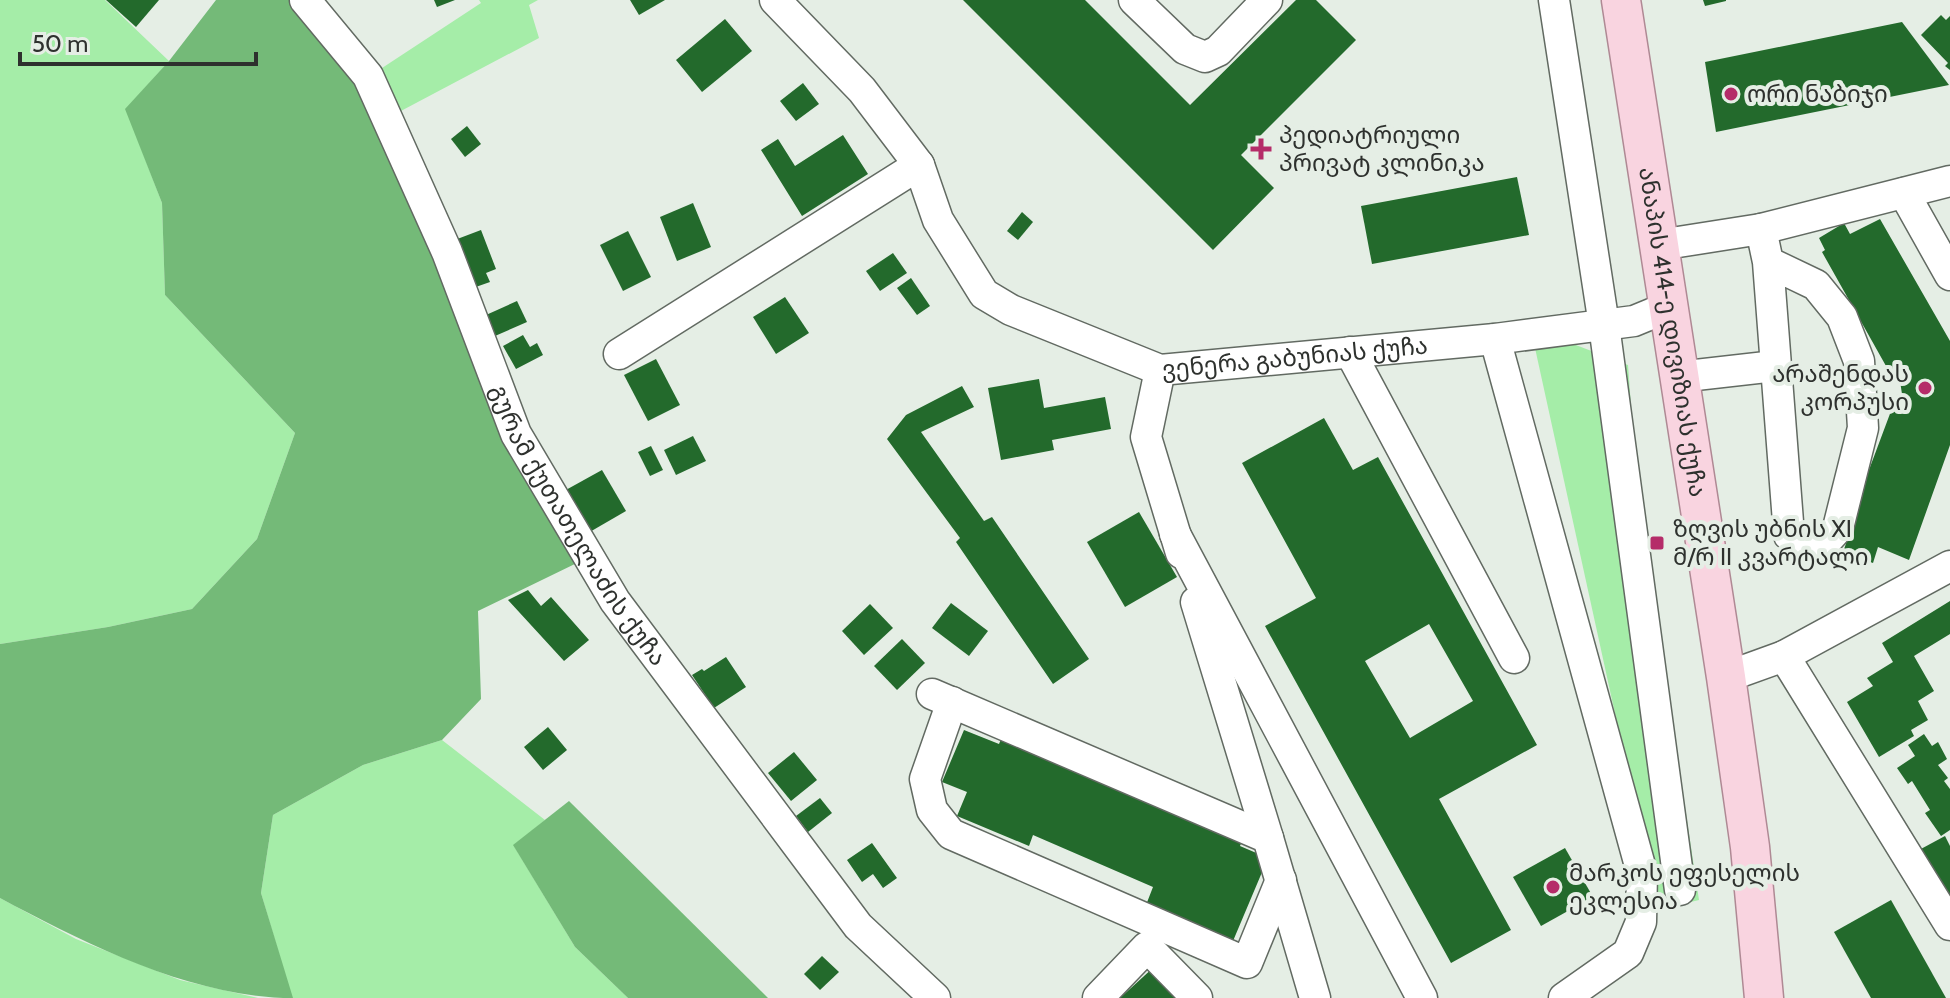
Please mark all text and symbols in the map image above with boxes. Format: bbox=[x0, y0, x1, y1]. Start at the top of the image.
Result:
scale bar bbox=[20, 16, 256, 66]
text: 50 m bbox=[32, 29, 88, 58]
place label: ორი ნაბიჯი bbox=[1747, 79, 1888, 108]
marker: ორი ნაბიჯი bbox=[1722, 85, 1740, 103]
place label: პედიატრიული პრივატ კლინიკა bbox=[1279, 120, 1485, 177]
marker: პედიატრიული პრივატ კლინიკა bbox=[1250, 138, 1272, 160]
street label: ანაპის 414-ე დივიზიას ქუჩა bbox=[1633, 165, 1713, 499]
street label: ვენერა გაბუნიას ქუჩა bbox=[1160, 330, 1429, 384]
place label: არაშენდას კორპუსი bbox=[1772, 359, 1909, 416]
marker: არაშენდას კორპუსი bbox=[1916, 379, 1934, 397]
street label: გურამ ქუთათელაძის ქუჩა bbox=[485, 380, 673, 671]
place label: ზღვის უბნის XI მ/რ II კვარტალი bbox=[1673, 514, 1869, 571]
marker: ზღვის უბნის XI მ/რ II კვარტალი bbox=[1648, 534, 1666, 552]
place label: მარკოს ეფესელის ეკლესია bbox=[1569, 858, 1800, 915]
marker: მარკოს ეფესელის ეკლესია bbox=[1544, 878, 1562, 896]

